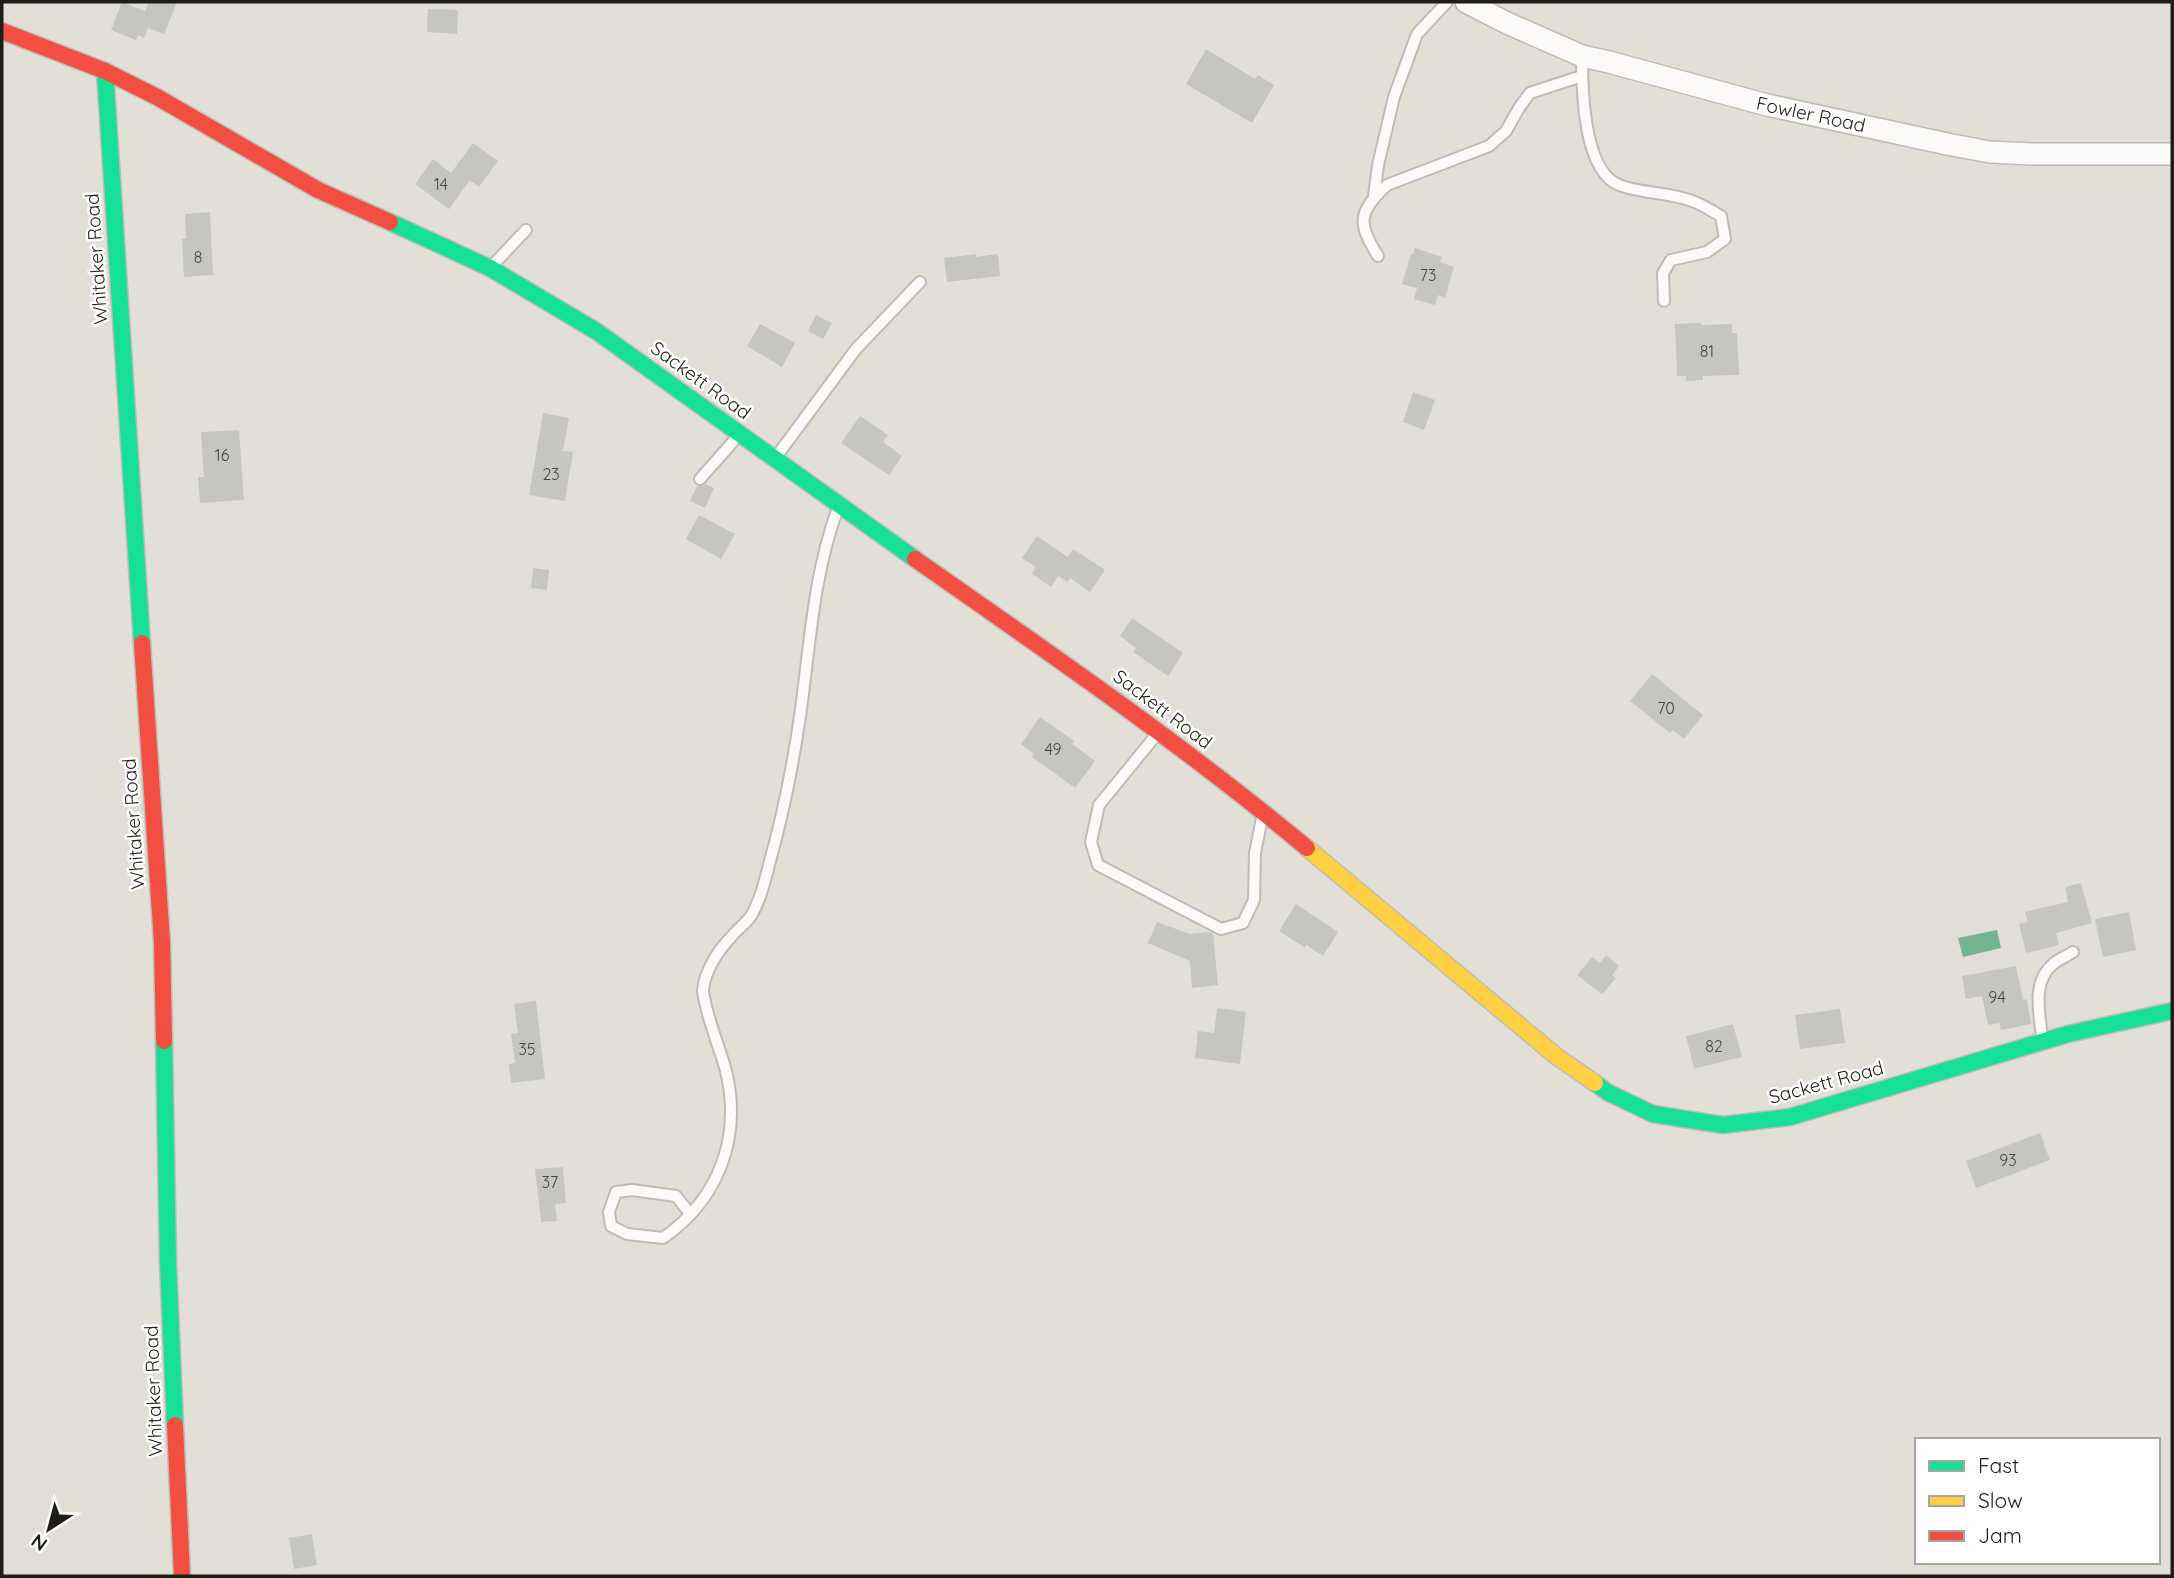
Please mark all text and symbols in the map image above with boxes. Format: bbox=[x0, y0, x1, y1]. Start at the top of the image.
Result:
street label: Fowler Road bbox=[1754, 91, 1868, 137]
house number: 14 bbox=[434, 174, 448, 194]
street label: Whitaker Road bbox=[79, 193, 113, 325]
house number: 8 bbox=[194, 247, 202, 267]
house number: 73 bbox=[1420, 265, 1436, 285]
street label: Sackett Road bbox=[646, 336, 756, 424]
house number: 81 bbox=[1700, 341, 1714, 361]
house number: 16 bbox=[215, 445, 230, 465]
house number: 23 bbox=[542, 464, 560, 484]
street label: Sackett Road bbox=[1109, 664, 1217, 754]
house number: 70 bbox=[1657, 698, 1675, 718]
house number: 49 bbox=[1044, 739, 1062, 759]
street label: Whitaker Road bbox=[116, 758, 150, 890]
house number: 94 bbox=[1988, 987, 2006, 1007]
house number: 82 bbox=[1705, 1036, 1723, 1056]
house number: 35 bbox=[518, 1039, 536, 1059]
street label: Sackett Road bbox=[1766, 1055, 1886, 1109]
house number: 93 bbox=[1999, 1150, 2017, 1170]
house number: 37 bbox=[542, 1172, 558, 1192]
street label: Whitaker Road bbox=[139, 1325, 167, 1457]
legend bbox=[1915, 1438, 2160, 1564]
text: Fast bbox=[1978, 1452, 2019, 1478]
text: Slow bbox=[1978, 1487, 2023, 1513]
north arrow bbox=[14, 1494, 84, 1564]
text: Jam bbox=[1978, 1522, 2022, 1548]
text: N bbox=[26, 1529, 52, 1557]

